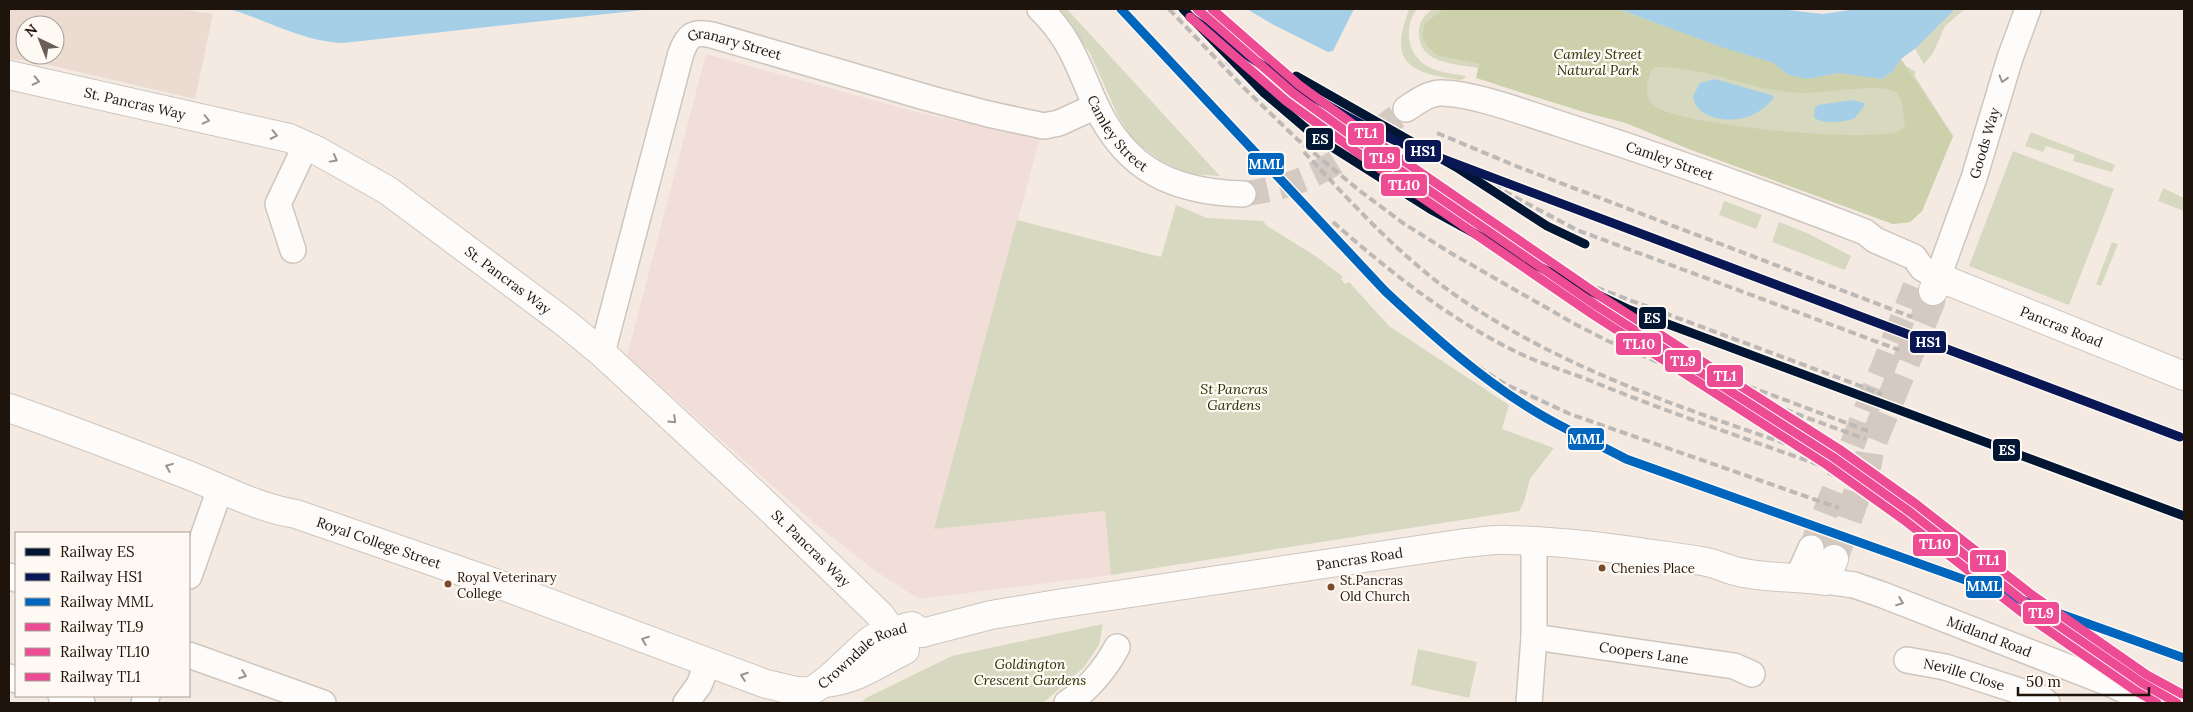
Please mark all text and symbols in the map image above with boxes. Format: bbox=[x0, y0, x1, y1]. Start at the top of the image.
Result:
north arrow bbox=[15, 15, 65, 65]
text: N bbox=[21, 20, 41, 41]
street label: Granary Street bbox=[684, 25, 784, 64]
park label: Camley Street Natural Park bbox=[1554, 45, 1643, 79]
one-way arrow bbox=[1999, 74, 2009, 82]
one-way arrow bbox=[32, 75, 40, 86]
street label: St. Pancras Way bbox=[82, 83, 188, 124]
street label: Camley Street bbox=[1083, 92, 1152, 176]
street label: Goods Way bbox=[1965, 105, 2004, 181]
one-way arrow bbox=[201, 114, 210, 125]
line badge: TL1 bbox=[1347, 122, 1385, 146]
text: TL1 bbox=[1354, 124, 1378, 142]
line badge: ES bbox=[1305, 127, 1334, 151]
one-way arrow bbox=[269, 129, 278, 140]
text: ES bbox=[1311, 130, 1329, 148]
street label: Camley Street bbox=[1623, 137, 1717, 184]
line badge: HS1 bbox=[1404, 139, 1442, 163]
text: HS1 bbox=[1410, 142, 1436, 160]
line badge: TL9 bbox=[1363, 146, 1401, 170]
text: TL9 bbox=[1369, 149, 1395, 167]
line badge: MML bbox=[1247, 152, 1285, 176]
one-way arrow bbox=[329, 153, 338, 163]
text: MML bbox=[1248, 155, 1284, 173]
line badge: TL10 bbox=[1380, 173, 1428, 197]
text: TL10 bbox=[1388, 176, 1420, 194]
street label: St. Pancras Way bbox=[461, 242, 555, 319]
street label: Pancras Road bbox=[2018, 302, 2105, 351]
line badge: ES bbox=[1638, 306, 1667, 330]
text: ES bbox=[1643, 309, 1661, 327]
line badge: HS1 bbox=[1909, 330, 1947, 354]
line badge: TL10 bbox=[1615, 332, 1662, 356]
text: HS1 bbox=[1915, 333, 1941, 351]
text: TL10 bbox=[1623, 335, 1655, 353]
line badge: TL9 bbox=[1664, 349, 1702, 373]
text: TL9 bbox=[1670, 352, 1696, 370]
line badge: TL1 bbox=[1706, 364, 1744, 388]
text: TL1 bbox=[1713, 367, 1737, 385]
park label: St Pancras Gardens bbox=[1200, 380, 1268, 414]
one-way arrow bbox=[667, 414, 676, 423]
line badge: MML bbox=[1567, 427, 1605, 451]
text: MML bbox=[1568, 430, 1604, 448]
line badge: ES bbox=[1992, 438, 2021, 462]
text: ES bbox=[1998, 441, 2016, 459]
one-way arrow bbox=[165, 463, 174, 474]
street label: St. Pancras Way bbox=[768, 506, 855, 591]
street label: Royal College Street bbox=[314, 513, 444, 573]
legend bbox=[15, 532, 190, 697]
line badge: TL10 bbox=[1912, 533, 1959, 557]
text: TL10 bbox=[1919, 535, 1951, 553]
text: Railway ES bbox=[60, 542, 135, 561]
street label: Pancras Road bbox=[1315, 543, 1404, 574]
line badge: TL1 bbox=[1969, 549, 2007, 573]
text: TL1 bbox=[1976, 551, 2000, 569]
place label: Chenies Place bbox=[1611, 560, 1695, 577]
marker: Chenies Place bbox=[1597, 563, 1607, 573]
text: Railway HS1 bbox=[60, 567, 142, 586]
place label: Royal Veterinary College bbox=[457, 569, 557, 602]
place label: St.Pancras Old Church bbox=[1340, 572, 1410, 605]
line badge: MML bbox=[1965, 575, 2003, 599]
text: MML bbox=[1966, 577, 2002, 595]
marker: Royal Veterinary College bbox=[443, 579, 453, 589]
marker: St.Pancras Old Church bbox=[1326, 582, 1336, 592]
text: Railway MML bbox=[60, 592, 153, 611]
one-way arrow bbox=[1895, 596, 1904, 606]
line badge: TL9 bbox=[2022, 601, 2060, 625]
text: TL9 bbox=[2028, 604, 2054, 622]
street label: Midland Road bbox=[1944, 612, 2034, 661]
text: Railway TL9 bbox=[60, 617, 144, 636]
street label: Crowndale Road bbox=[814, 619, 909, 693]
one-way arrow bbox=[641, 636, 649, 646]
street label: Coopers Lane bbox=[1598, 638, 1690, 668]
text: Railway TL10 bbox=[60, 642, 150, 661]
street label: Neville Close bbox=[1922, 654, 2007, 695]
park label: Goldington Crescent Gardens bbox=[974, 655, 1086, 689]
scale bar bbox=[2018, 664, 2149, 696]
text: Railway TL1 bbox=[60, 667, 140, 686]
one-way arrow bbox=[238, 669, 247, 679]
one-way arrow bbox=[741, 672, 749, 682]
text: 50 m bbox=[2026, 672, 2061, 691]

